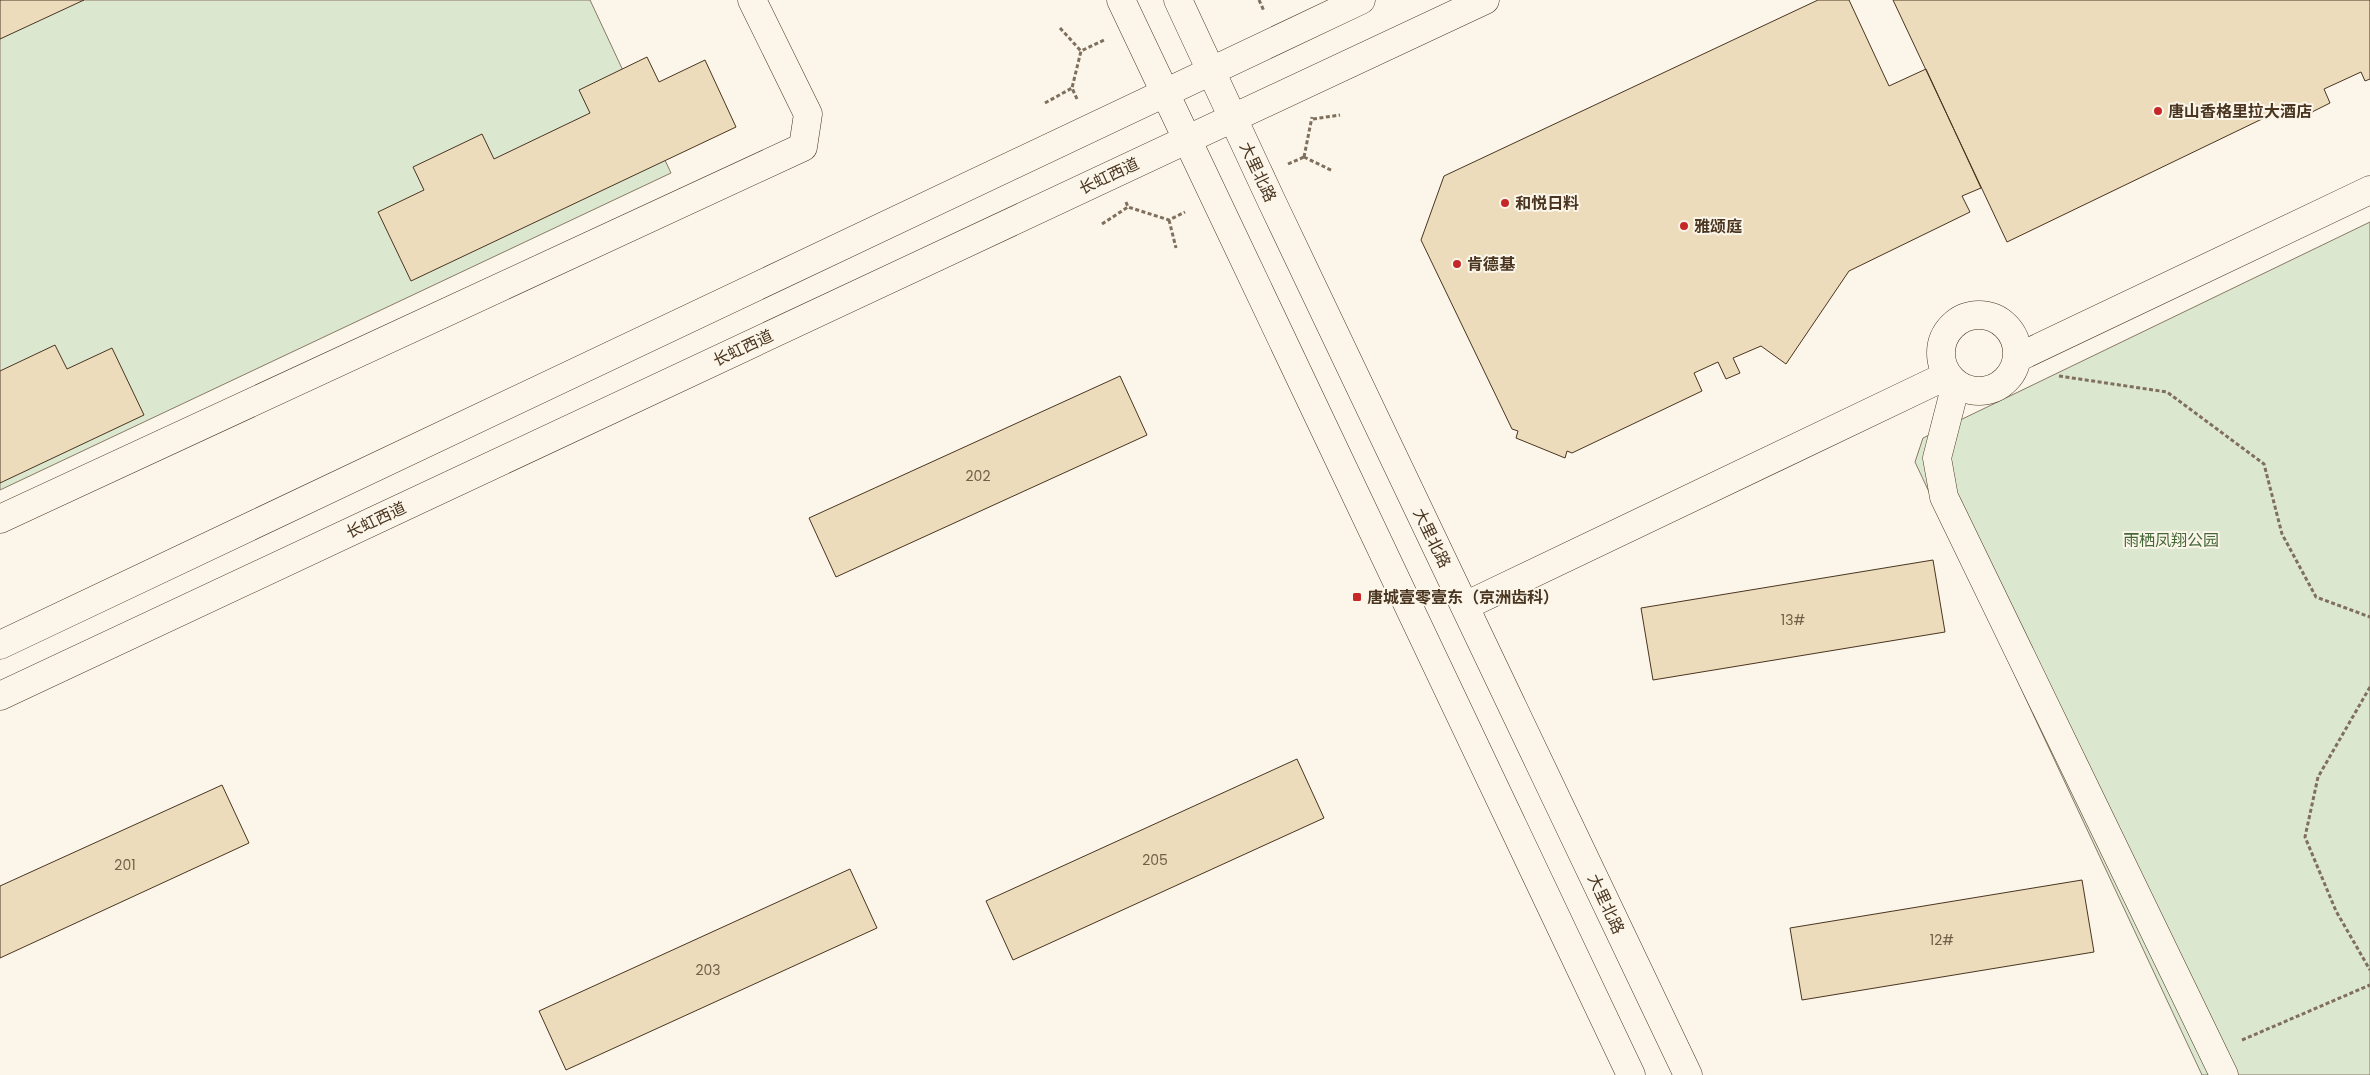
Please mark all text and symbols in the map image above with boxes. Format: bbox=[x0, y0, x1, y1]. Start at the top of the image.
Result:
place label: 唐山香格里拉大酒店 bbox=[2168, 100, 2312, 123]
marker: 唐山香格里拉大酒店 bbox=[2152, 105, 2164, 117]
street label: 大里北路 bbox=[1234, 138, 1282, 206]
street label: 长虹西道 bbox=[1075, 152, 1143, 200]
place label: 和悦日料 bbox=[1515, 192, 1579, 215]
marker: 和悦日料 bbox=[1499, 197, 1511, 209]
place label: 雅颂庭 bbox=[1694, 215, 1742, 238]
marker: 雅颂庭 bbox=[1678, 220, 1690, 232]
place label: 肯德基 bbox=[1467, 253, 1516, 276]
marker: 肯德基 bbox=[1451, 258, 1463, 270]
street label: 长虹西道 bbox=[709, 324, 777, 372]
house number: 202 bbox=[966, 466, 990, 486]
street label: 长虹西道 bbox=[342, 496, 410, 544]
street label: 大里北路 bbox=[1408, 504, 1456, 572]
park label: 雨栖凤翔公园 bbox=[2123, 529, 2219, 552]
place label: 唐城壹零壹东（京洲齿科） bbox=[1367, 586, 1559, 609]
marker: 唐城壹零壹东（京洲齿科） bbox=[1351, 591, 1363, 603]
house number: 13# bbox=[1781, 610, 1805, 630]
house number: 205 bbox=[1142, 850, 1168, 870]
house number: 201 bbox=[114, 855, 136, 875]
street label: 大里北路 bbox=[1582, 870, 1630, 938]
house number: 12# bbox=[1930, 930, 1954, 950]
house number: 203 bbox=[695, 960, 721, 980]

